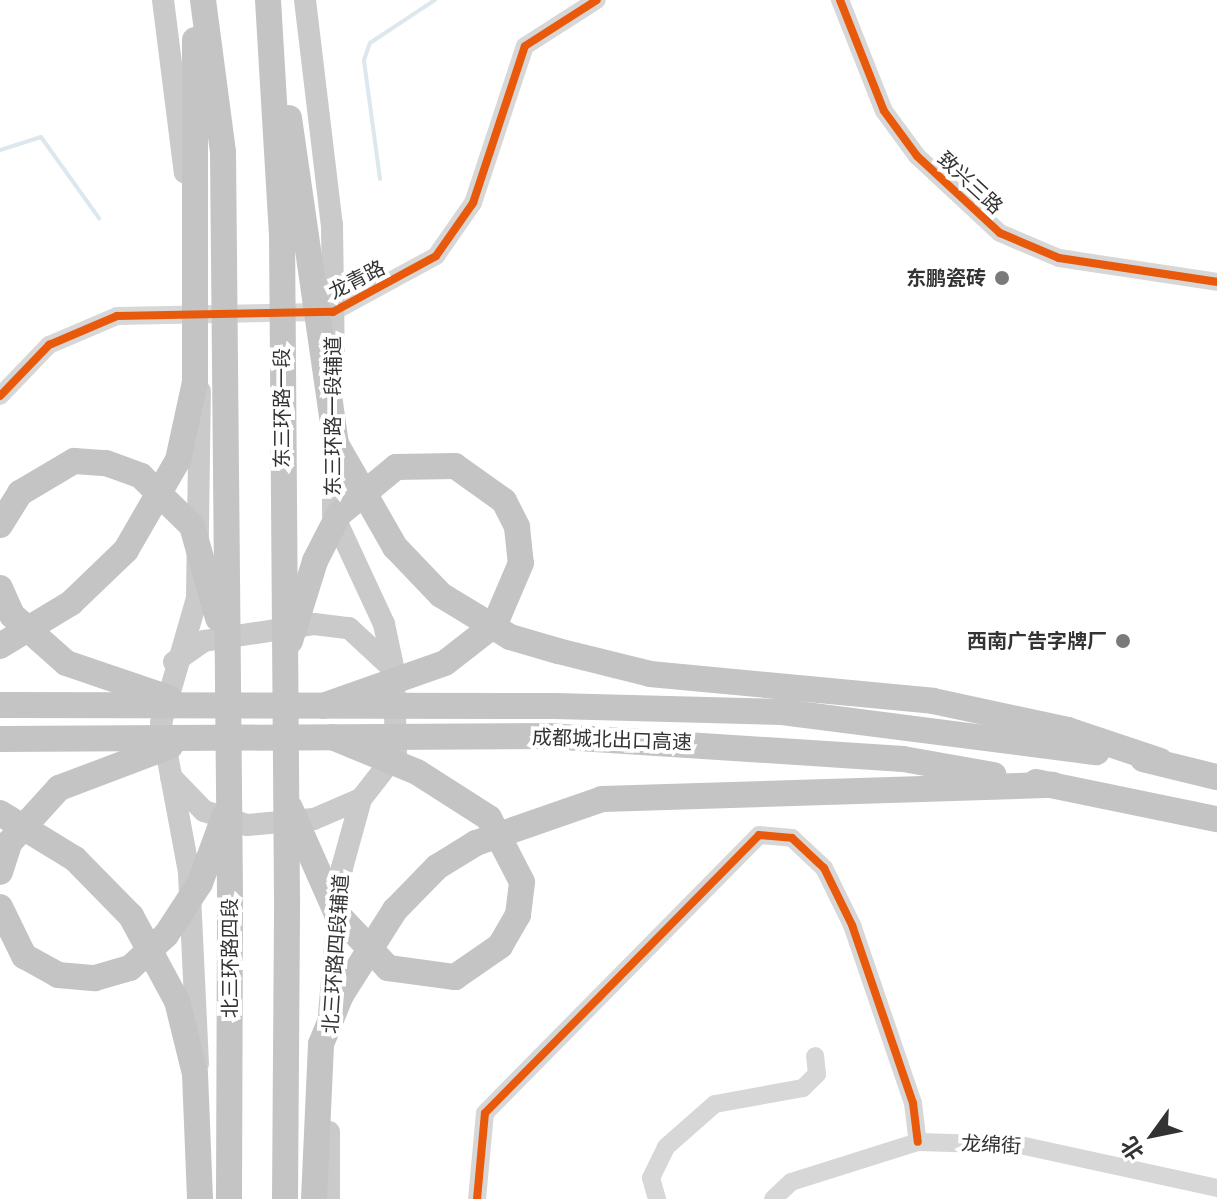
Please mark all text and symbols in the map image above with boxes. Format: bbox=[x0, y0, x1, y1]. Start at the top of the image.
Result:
street label: 致兴三路 bbox=[933, 147, 1007, 219]
street label: 龙青路 bbox=[325, 256, 389, 304]
place label: 东鹏瓷砖 bbox=[906, 266, 986, 290]
marker: 东鹏瓷砖 bbox=[993, 269, 1011, 287]
street label: 东三环路一段辅道 bbox=[321, 336, 345, 496]
street label: 东三环路一段 bbox=[270, 348, 294, 468]
place label: 西南广告字牌厂 bbox=[967, 629, 1107, 653]
marker: 西南广告字牌厂 bbox=[1114, 632, 1132, 650]
street label: 成都城北出口高速 bbox=[532, 725, 692, 755]
street label: 北三环路四段辅道 bbox=[318, 873, 354, 1035]
street label: 北三环路四段 bbox=[218, 898, 242, 1018]
north arrow bbox=[1113, 1095, 1193, 1175]
street label: 龙绵街 bbox=[960, 1131, 1022, 1159]
text: 北 bbox=[1115, 1132, 1150, 1165]

